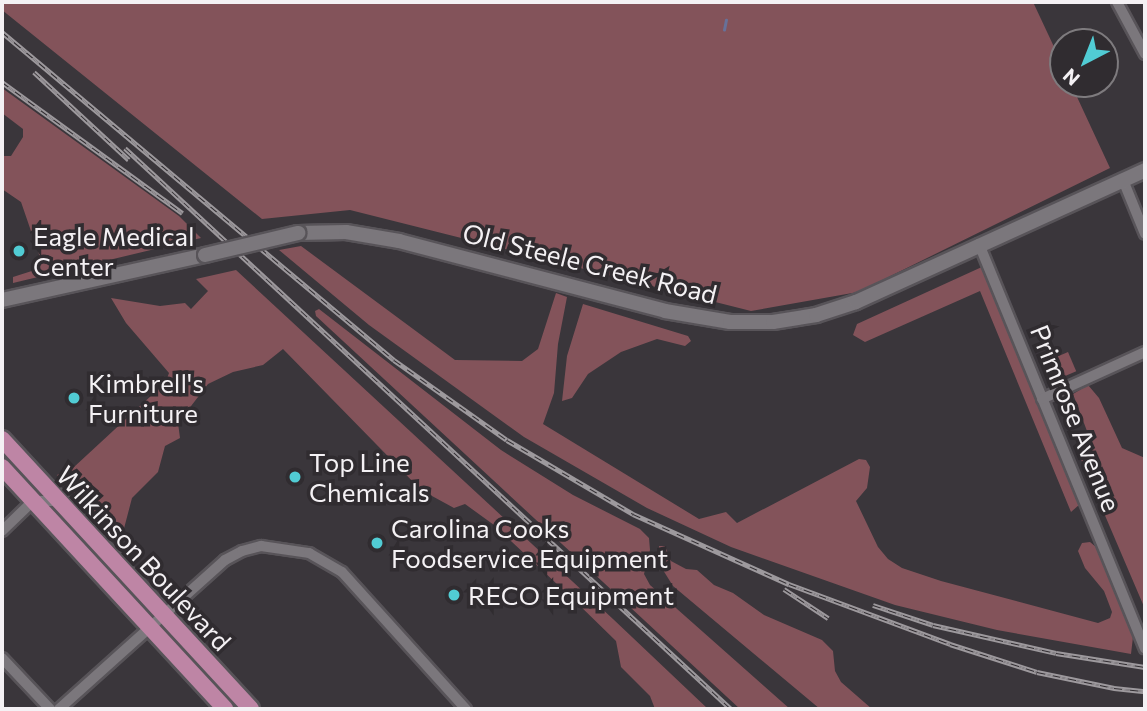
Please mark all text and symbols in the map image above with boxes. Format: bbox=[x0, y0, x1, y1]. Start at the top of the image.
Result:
north arrow bbox=[1049, 28, 1119, 98]
text: N bbox=[1058, 64, 1084, 91]
street label: Old Steele Creek Road bbox=[460, 216, 720, 310]
place label: Eagle Medical Center bbox=[33, 220, 195, 282]
marker: Eagle Medical Center bbox=[11, 243, 27, 259]
street label: Primrose Avenue bbox=[1024, 320, 1128, 516]
place label: Kimbrell's Furniture bbox=[88, 367, 204, 428]
marker: Kimbrell's Furniture bbox=[66, 390, 82, 406]
place label: Top Line Chemicals bbox=[309, 446, 430, 508]
street label: Wilkinson Boulevard bbox=[50, 459, 238, 657]
marker: Top Line Chemicals bbox=[287, 469, 303, 485]
place label: Carolina Cooks Foodservice Equipment bbox=[391, 512, 668, 574]
marker: Carolina Cooks Foodservice Equipment bbox=[369, 535, 385, 551]
place label: RECO Equipment bbox=[468, 579, 674, 611]
marker: RECO Equipment bbox=[446, 587, 462, 603]

